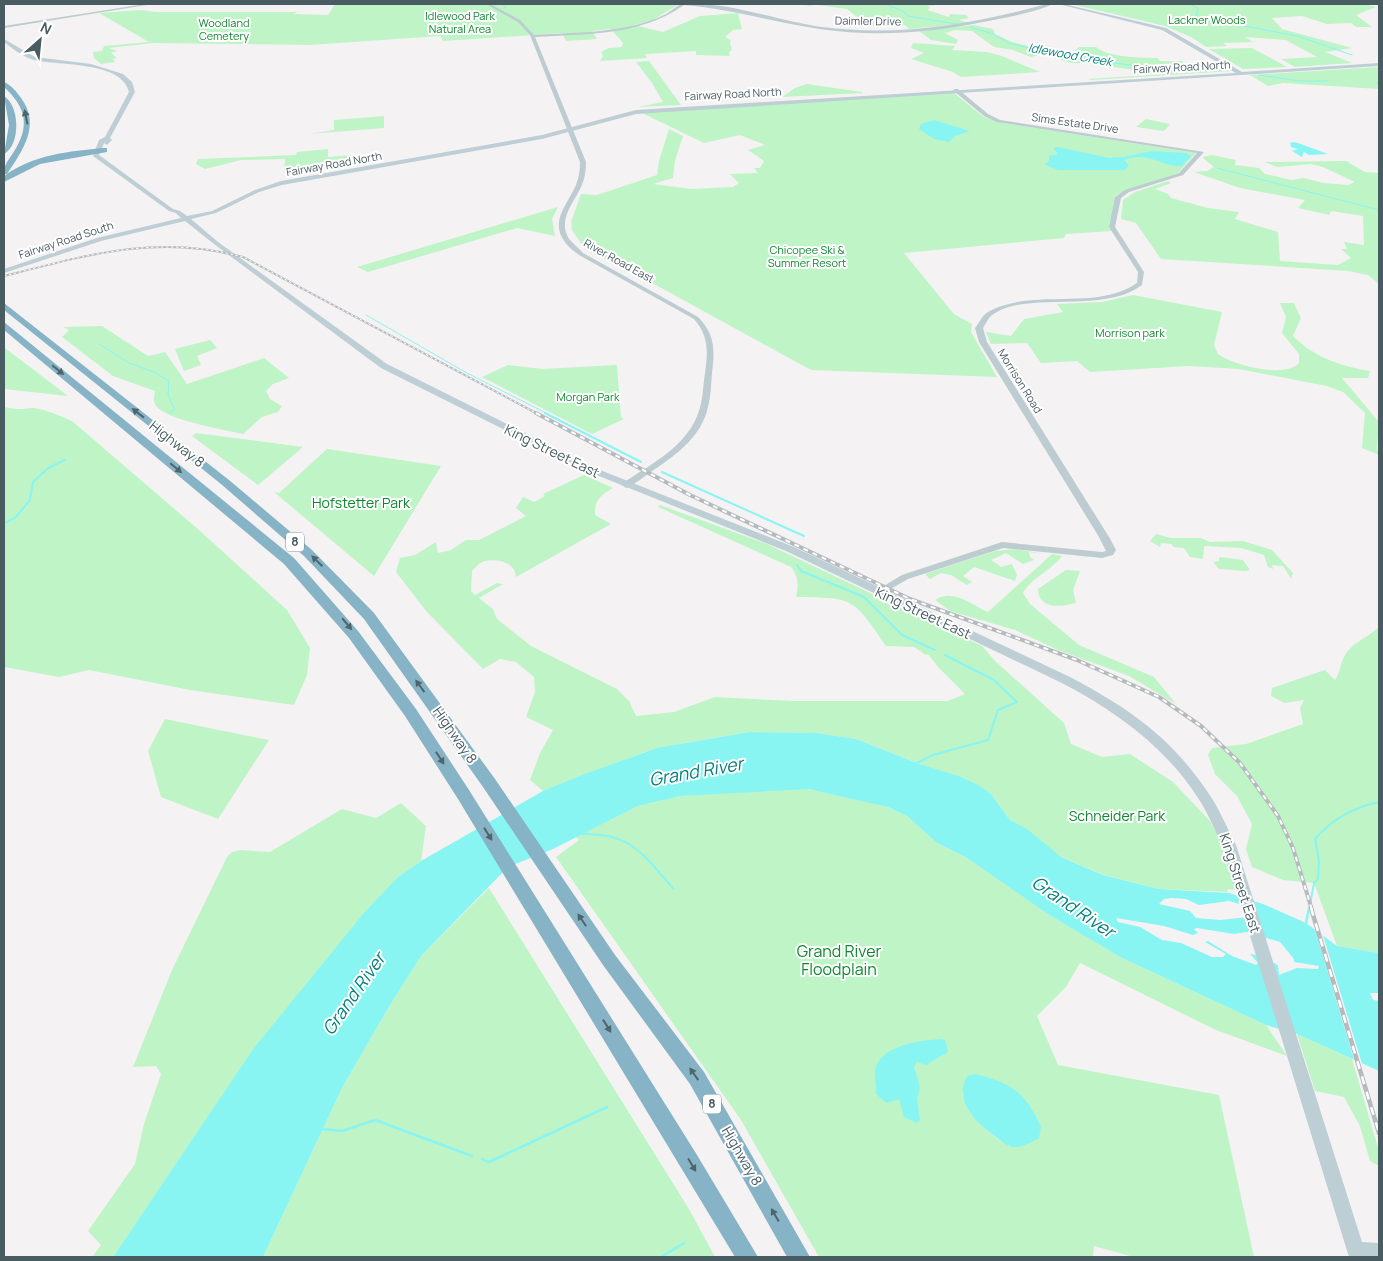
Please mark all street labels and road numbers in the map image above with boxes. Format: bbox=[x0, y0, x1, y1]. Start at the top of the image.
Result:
street label: Daimler Drive bbox=[835, 12, 902, 29]
street label: Fairway Road North bbox=[1133, 56, 1231, 77]
street label: Fairway Road North bbox=[684, 83, 782, 104]
street label: Sims Estate Drive bbox=[1031, 109, 1120, 136]
street label: Fairway Road North bbox=[285, 148, 383, 179]
street label: Fairway Road South bbox=[16, 217, 115, 262]
street label: River Road East bbox=[581, 235, 657, 286]
street label: Morrison Road bbox=[995, 346, 1046, 416]
street label: Highway 8 bbox=[146, 416, 209, 471]
street label: King Street East bbox=[501, 419, 603, 482]
road number: 8 bbox=[286, 532, 304, 552]
street label: King Street East bbox=[872, 582, 975, 643]
street label: Highway 8 bbox=[429, 702, 482, 767]
street label: King Street East bbox=[1215, 831, 1266, 935]
road number: 8 bbox=[703, 1094, 721, 1114]
street label: Highway 8 bbox=[718, 1123, 767, 1189]

